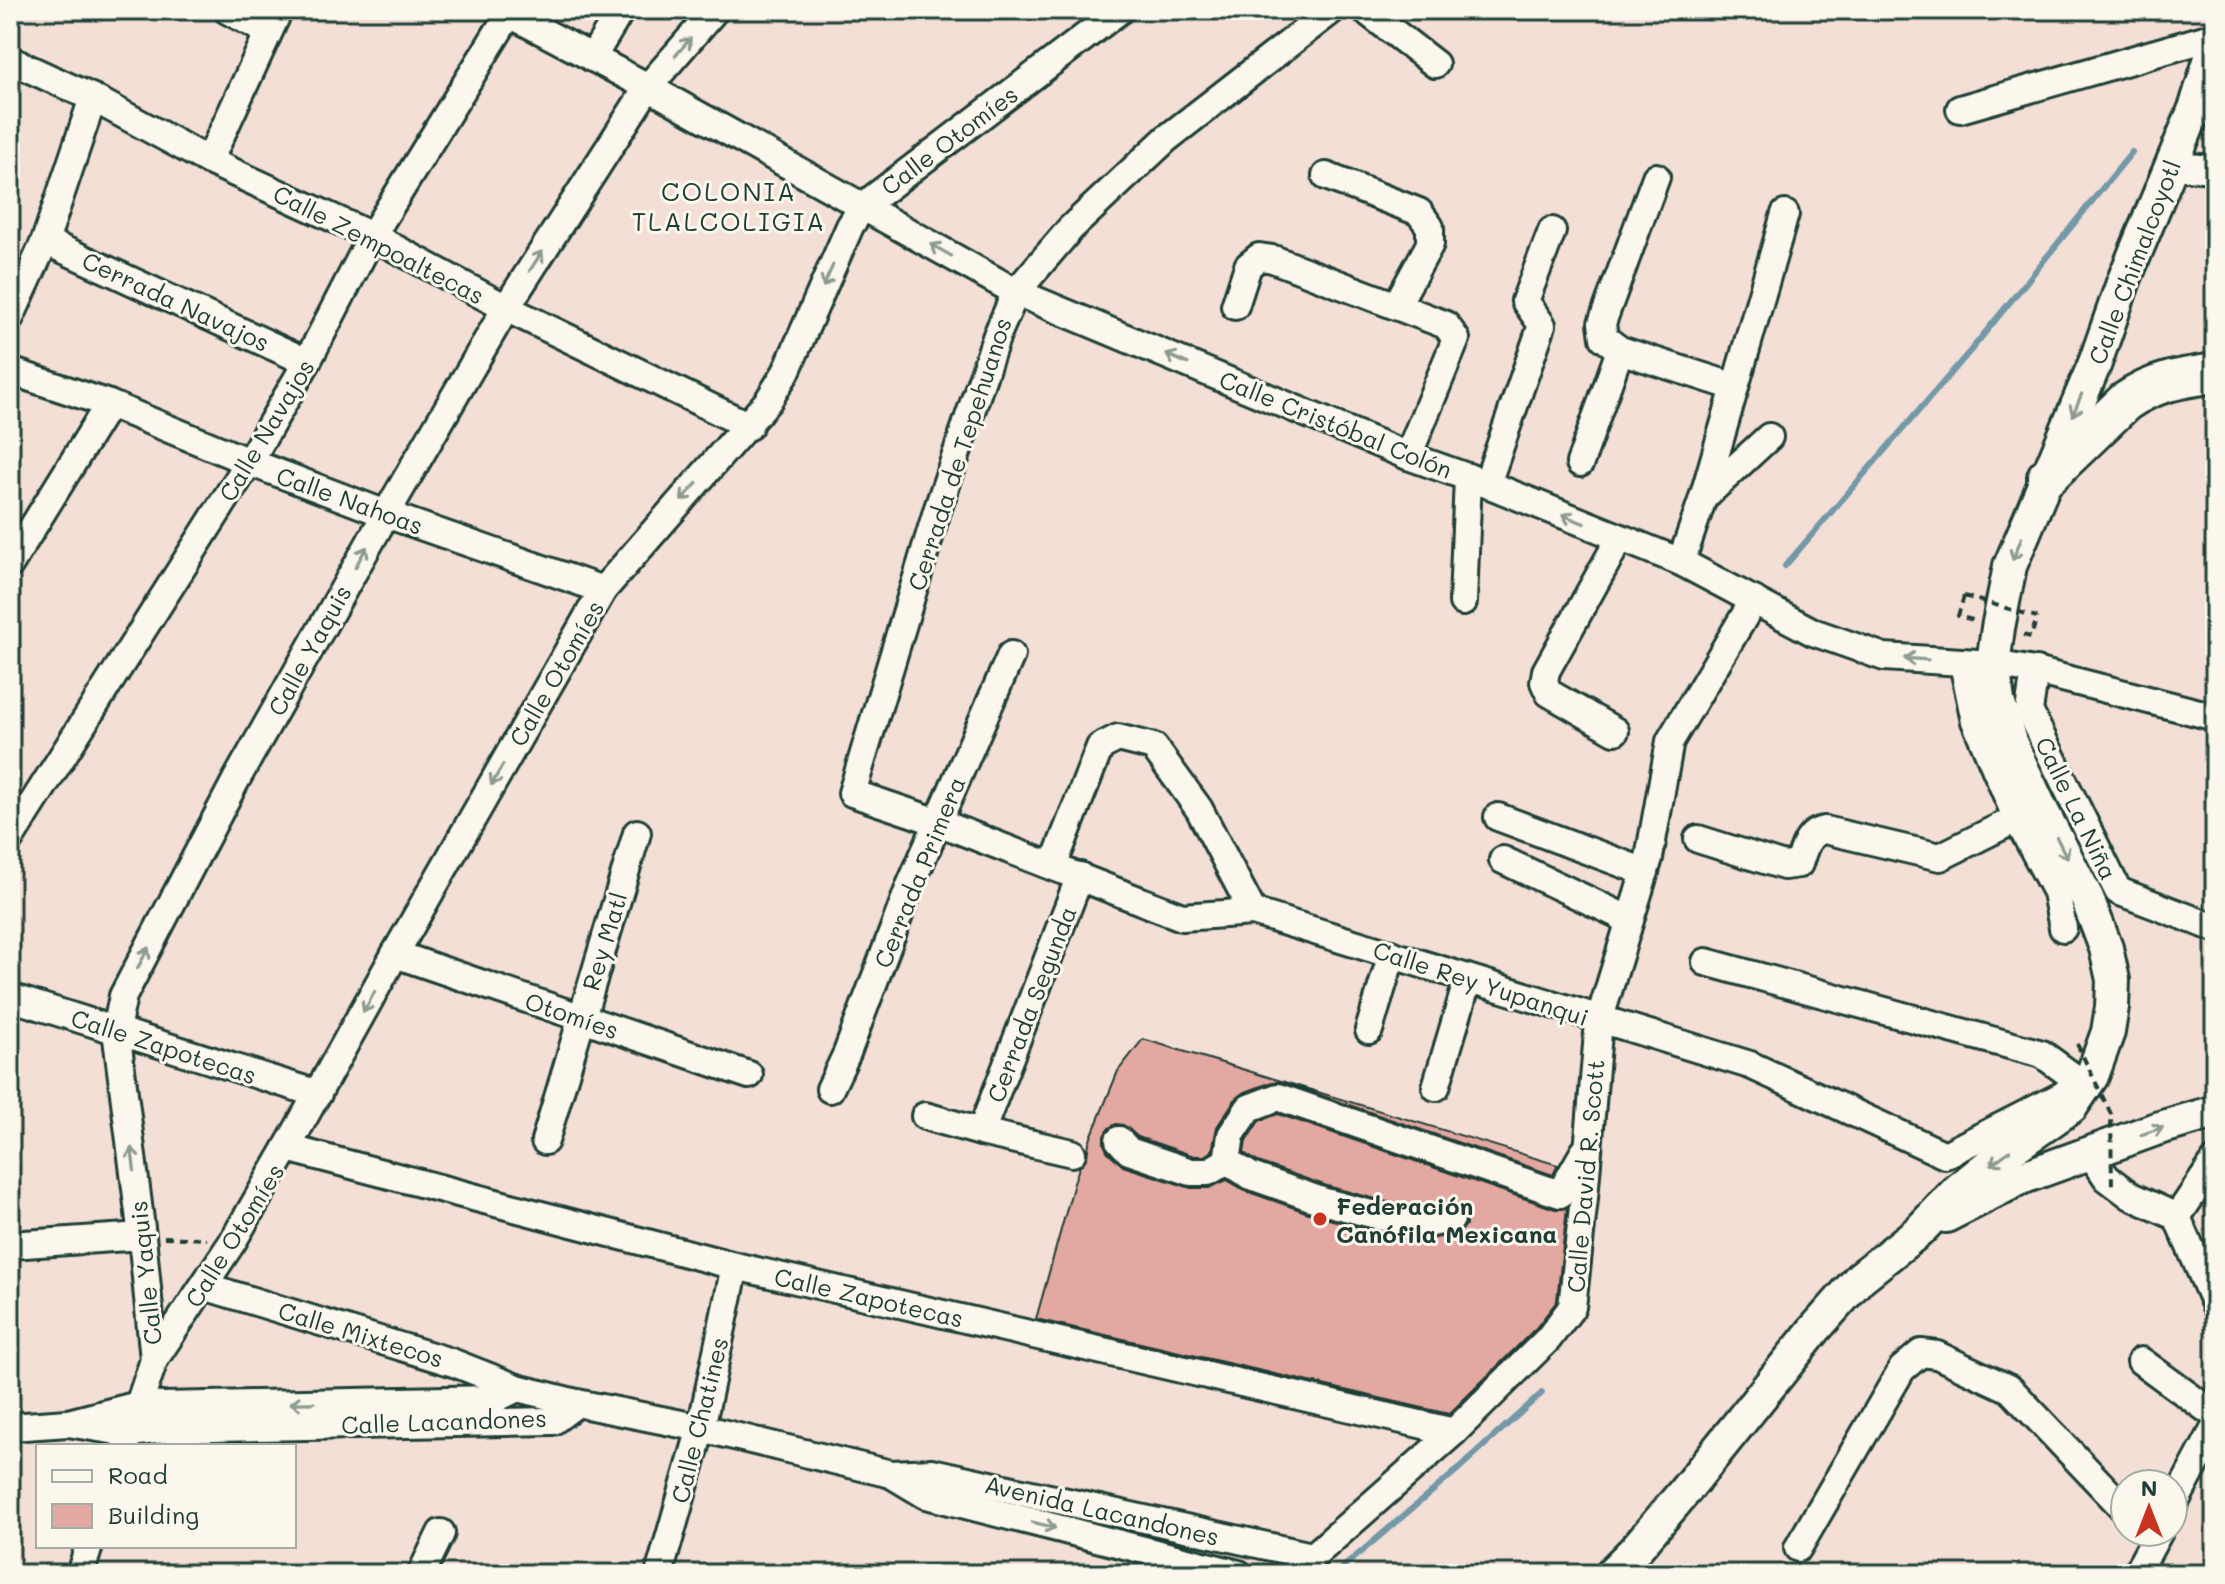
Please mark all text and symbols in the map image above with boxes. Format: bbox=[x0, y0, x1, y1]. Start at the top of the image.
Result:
one-way arrow bbox=[673, 37, 691, 57]
street label: Calle Otomíes bbox=[874, 78, 1024, 202]
street label: Calle Chimalcoyotl bbox=[2081, 155, 2187, 369]
district label: COLONIA TLALCOLIGIA bbox=[632, 174, 826, 238]
street label: Calle Zempoaltecas bbox=[268, 177, 490, 311]
one-way arrow bbox=[930, 242, 953, 258]
street label: Cerrada Navajos bbox=[77, 244, 275, 358]
one-way arrow bbox=[529, 250, 545, 273]
one-way arrow bbox=[820, 263, 835, 287]
street label: Cerrada de Tepehuanos bbox=[900, 314, 1018, 594]
one-way arrow bbox=[1165, 351, 1189, 366]
street label: Calle Navajos bbox=[211, 353, 321, 507]
street label: Calle Cristóbal Colón bbox=[1215, 363, 1457, 485]
one-way arrow bbox=[2069, 392, 2084, 417]
street label: Calle Nahoas bbox=[272, 459, 428, 541]
one-way arrow bbox=[680, 481, 698, 501]
one-way arrow bbox=[1562, 511, 1586, 526]
one-way arrow bbox=[2009, 536, 2024, 561]
one-way arrow bbox=[353, 546, 369, 569]
street label: Calle Yaquis bbox=[260, 579, 358, 721]
street label: Calle Otomíes bbox=[502, 594, 610, 752]
one-way arrow bbox=[1903, 651, 1929, 666]
street label: Calle La Niña bbox=[2029, 731, 2125, 885]
one-way arrow bbox=[489, 763, 504, 787]
street label: Cerrada Primera bbox=[866, 772, 972, 972]
one-way arrow bbox=[2055, 836, 2070, 859]
street label: Rey Matl bbox=[574, 888, 634, 994]
street label: Cerrada Segunda bbox=[979, 901, 1083, 1107]
street label: Calle Rey Yupanqui bbox=[1369, 934, 1593, 1032]
one-way arrow bbox=[136, 946, 151, 970]
street label: Otomíes bbox=[521, 985, 623, 1045]
one-way arrow bbox=[361, 989, 376, 1013]
street label: Calle Zapotecas bbox=[67, 1001, 261, 1091]
street label: Calle David R. Scott bbox=[1559, 1058, 1611, 1294]
one-way arrow bbox=[2139, 1122, 2164, 1137]
one-way arrow bbox=[125, 1146, 140, 1173]
one-way arrow bbox=[1989, 1149, 2011, 1166]
street label: Calle Otomíes bbox=[177, 1157, 291, 1313]
place label: Federación Canófila Mexicana bbox=[1336, 1190, 1557, 1249]
street label: Calle Yaquis bbox=[122, 1199, 168, 1347]
marker: Federación Canófila Mexicana bbox=[1311, 1210, 1329, 1228]
street label: Calle Zapotecas bbox=[772, 1260, 966, 1334]
street label: Calle Mixtecos bbox=[275, 1294, 447, 1374]
street label: Calle Chatines bbox=[663, 1334, 735, 1506]
one-way arrow bbox=[289, 1396, 316, 1411]
street label: Calle Lacandones bbox=[341, 1402, 547, 1440]
legend bbox=[36, 1444, 296, 1548]
text: Road bbox=[108, 1459, 168, 1490]
street label: Avenida Lacandones bbox=[982, 1468, 1222, 1552]
north arrow bbox=[2109, 1468, 2189, 1548]
text: N bbox=[2141, 1473, 2157, 1502]
text: Building bbox=[108, 1499, 199, 1530]
one-way arrow bbox=[1030, 1518, 1056, 1533]

